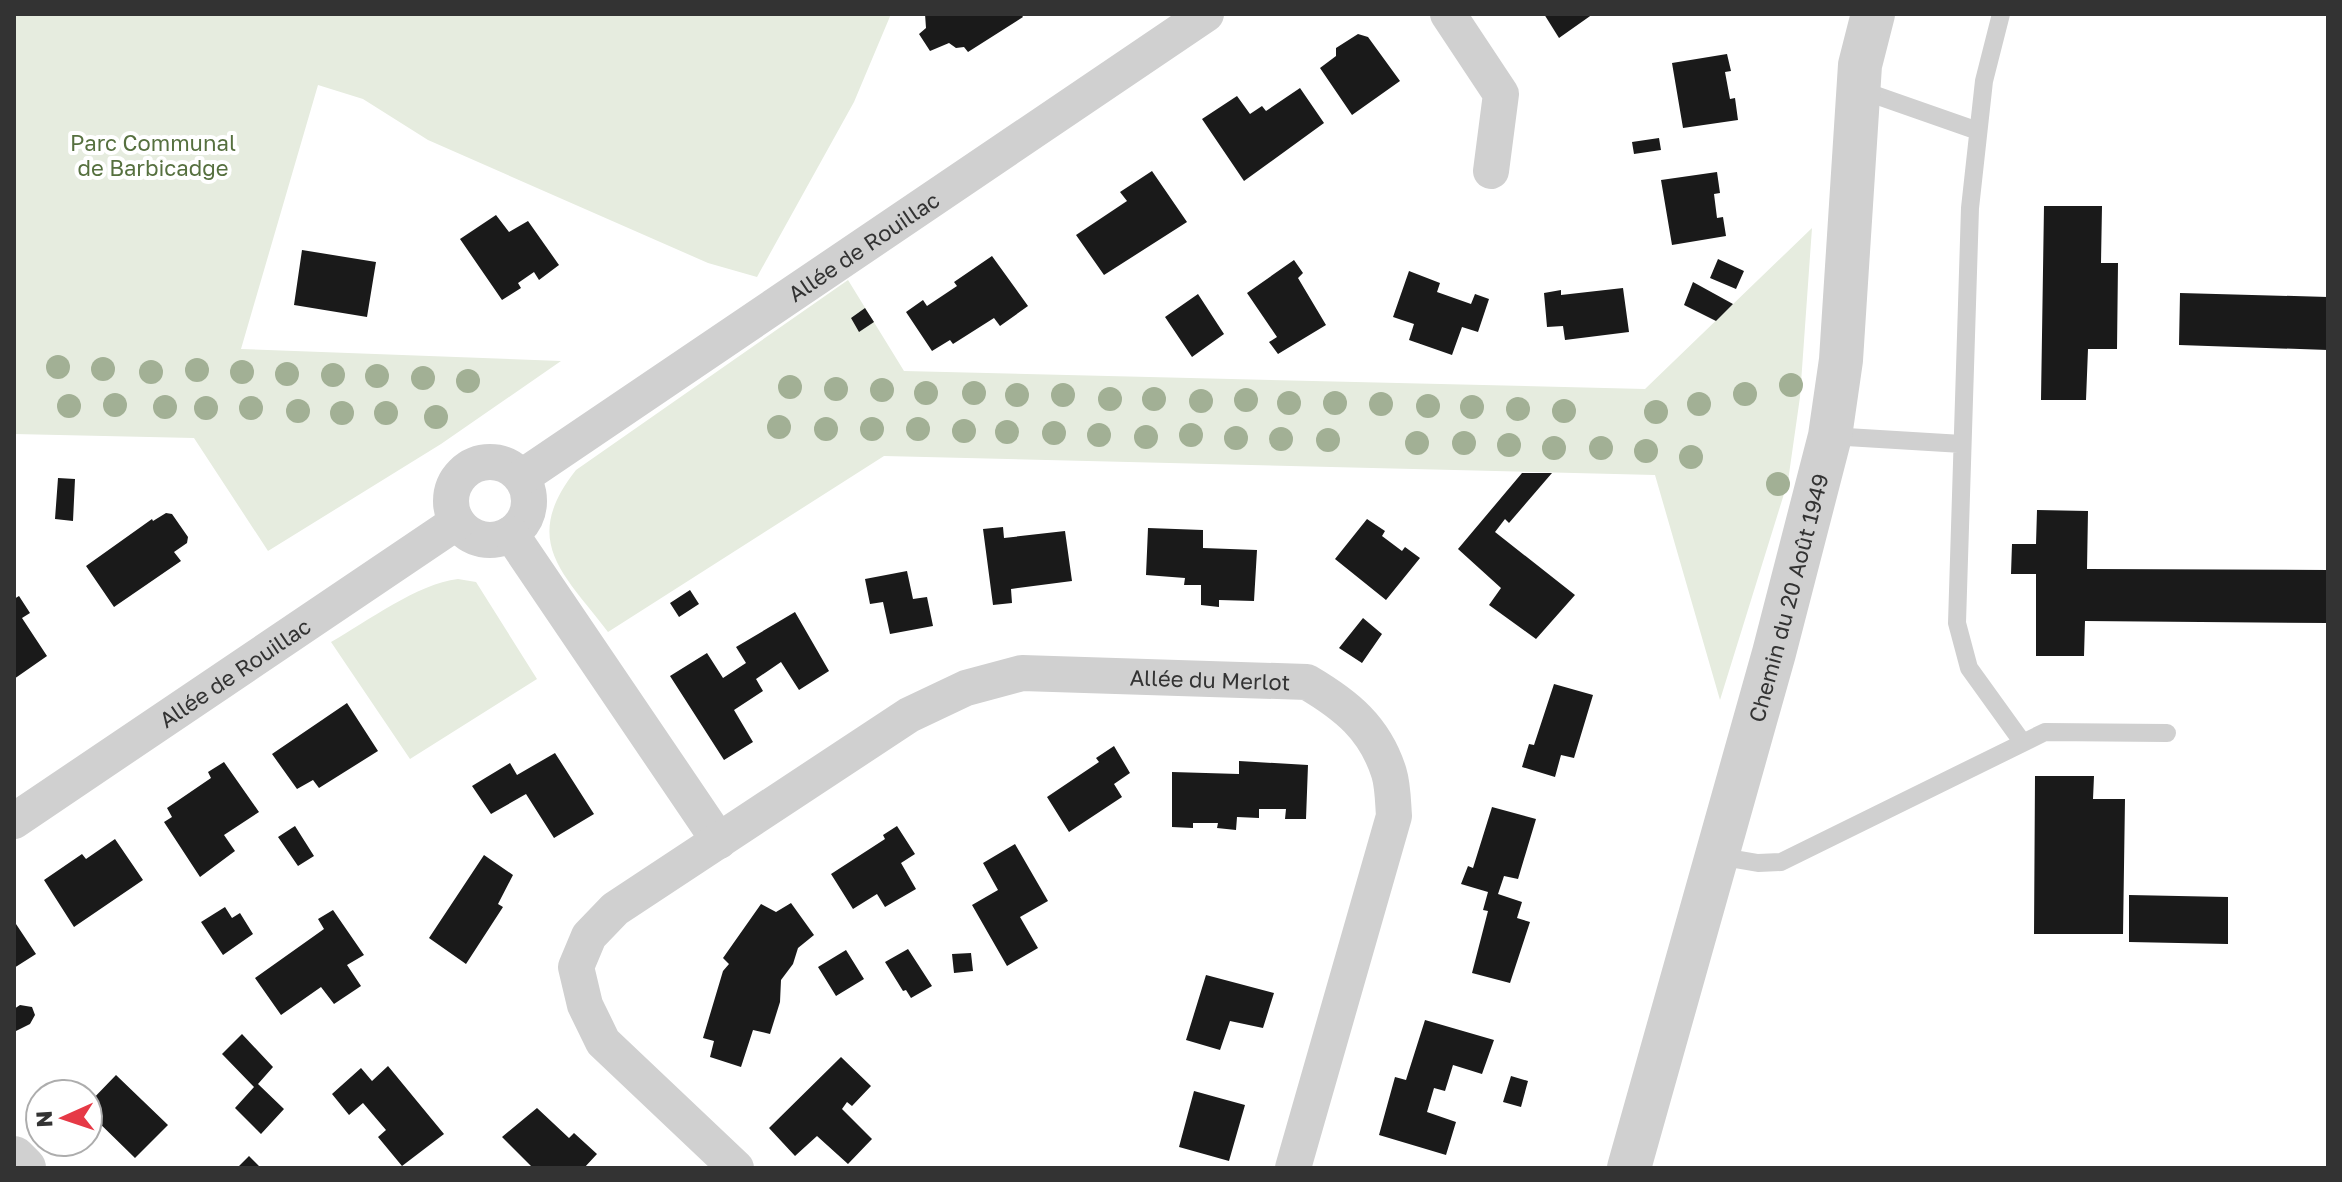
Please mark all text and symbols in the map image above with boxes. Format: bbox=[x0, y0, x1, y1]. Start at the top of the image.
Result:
park label: Parc Communal de Barbicadge bbox=[70, 129, 236, 181]
street label: Allée de Rouillac bbox=[782, 185, 944, 307]
street label: Chemin du 20 Août 1949 bbox=[1742, 470, 1833, 725]
street label: Allée de Rouillac bbox=[154, 612, 315, 733]
street label: Allée du Merlot bbox=[1129, 663, 1291, 695]
north arrow bbox=[24, 1078, 104, 1158]
text: N bbox=[30, 1110, 57, 1128]

